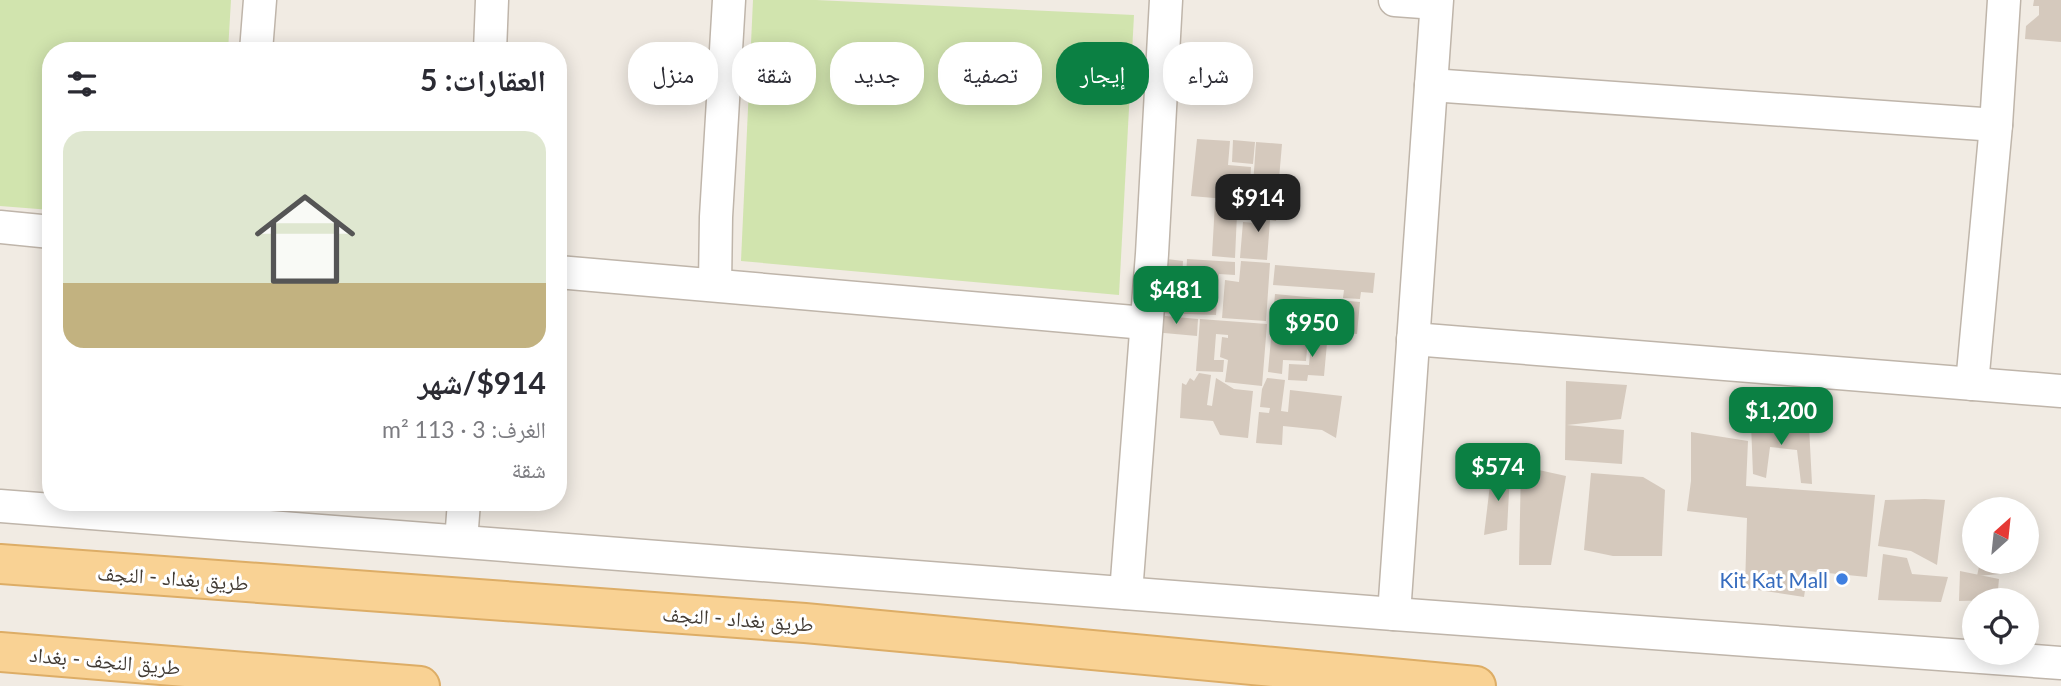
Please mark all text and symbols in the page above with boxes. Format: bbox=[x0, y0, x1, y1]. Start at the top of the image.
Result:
chip: منزل bbox=[628, 42, 718, 105]
chip: شقة bbox=[732, 42, 816, 105]
chip: جديد bbox=[830, 42, 924, 105]
chip: تصفية bbox=[938, 42, 1042, 105]
chip: إيجار bbox=[1056, 42, 1149, 105]
chip: شراء bbox=[1163, 42, 1253, 105]
text: العقارات: 5 bbox=[420, 61, 546, 97]
icon: filters bbox=[63, 65, 101, 103]
pin: $914 bbox=[1217, 174, 1299, 234]
icon: home bbox=[242, 176, 368, 302]
text: $914 bbox=[1231, 183, 1285, 211]
pin: $481 bbox=[1135, 266, 1217, 326]
text: $481 bbox=[1149, 275, 1203, 303]
pin: $950 bbox=[1271, 300, 1353, 359]
text: $950 bbox=[1285, 308, 1339, 336]
text: $914/شهر bbox=[418, 364, 546, 400]
pin: $1,200 bbox=[1724, 388, 1838, 447]
text: $1,200 bbox=[1745, 396, 1817, 424]
text: الغرف: 3 · 113 m² bbox=[382, 415, 546, 443]
pin: $574 bbox=[1457, 444, 1539, 503]
text: $574 bbox=[1471, 452, 1525, 480]
text: شقة bbox=[512, 455, 546, 483]
north arrow bbox=[1962, 497, 2039, 574]
map controls bbox=[1962, 497, 2039, 665]
street label: طريق بغداد - النجف bbox=[96, 559, 250, 597]
place label: Kit Kat Mall bbox=[1720, 567, 1828, 592]
marker: Kit Kat Mall bbox=[1834, 571, 1850, 587]
button: locate bbox=[1962, 588, 2039, 665]
street label: طريق بغداد - النجف bbox=[661, 600, 815, 638]
street label: طريق النجف - بغداد bbox=[28, 641, 182, 681]

